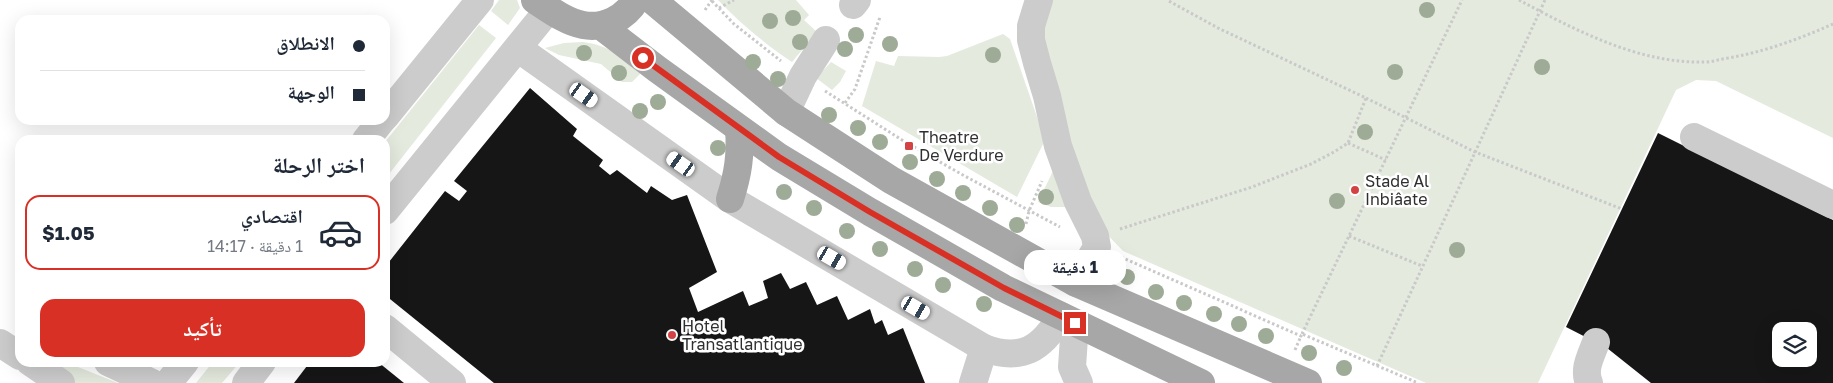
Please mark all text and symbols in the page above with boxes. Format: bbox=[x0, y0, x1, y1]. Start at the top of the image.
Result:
text: الانطلاق bbox=[276, 31, 335, 54]
route start bbox=[632, 47, 654, 69]
text: الوجهة bbox=[287, 80, 335, 103]
car bbox=[567, 80, 600, 110]
place label: Theatre De Verdure bbox=[919, 127, 1003, 165]
marker: Theatre De Verdure bbox=[903, 140, 915, 152]
car bbox=[664, 149, 697, 179]
text: اختر الرحلة bbox=[273, 151, 365, 178]
place label: Stade Al Inbiâate bbox=[1365, 171, 1429, 209]
marker: Stade Al Inbiâate bbox=[1349, 184, 1361, 196]
text: اقتصادي bbox=[241, 204, 303, 227]
icon: car bbox=[318, 210, 363, 255]
text: $1.05 bbox=[42, 221, 95, 244]
text: 1 دقيقة · 14:17 bbox=[207, 236, 303, 256]
car bbox=[815, 244, 848, 272]
callout: 1 دقيقة bbox=[1024, 250, 1126, 286]
text: 1 دقيقة bbox=[1052, 257, 1098, 277]
car bbox=[899, 294, 932, 322]
button: تأكيد bbox=[40, 299, 365, 357]
route end bbox=[1064, 312, 1086, 334]
place label: Hotel Transatlantique bbox=[682, 316, 803, 354]
map controls bbox=[1772, 322, 1817, 367]
button: layers bbox=[1772, 322, 1817, 367]
marker: Hotel Transatlantique bbox=[666, 329, 678, 341]

